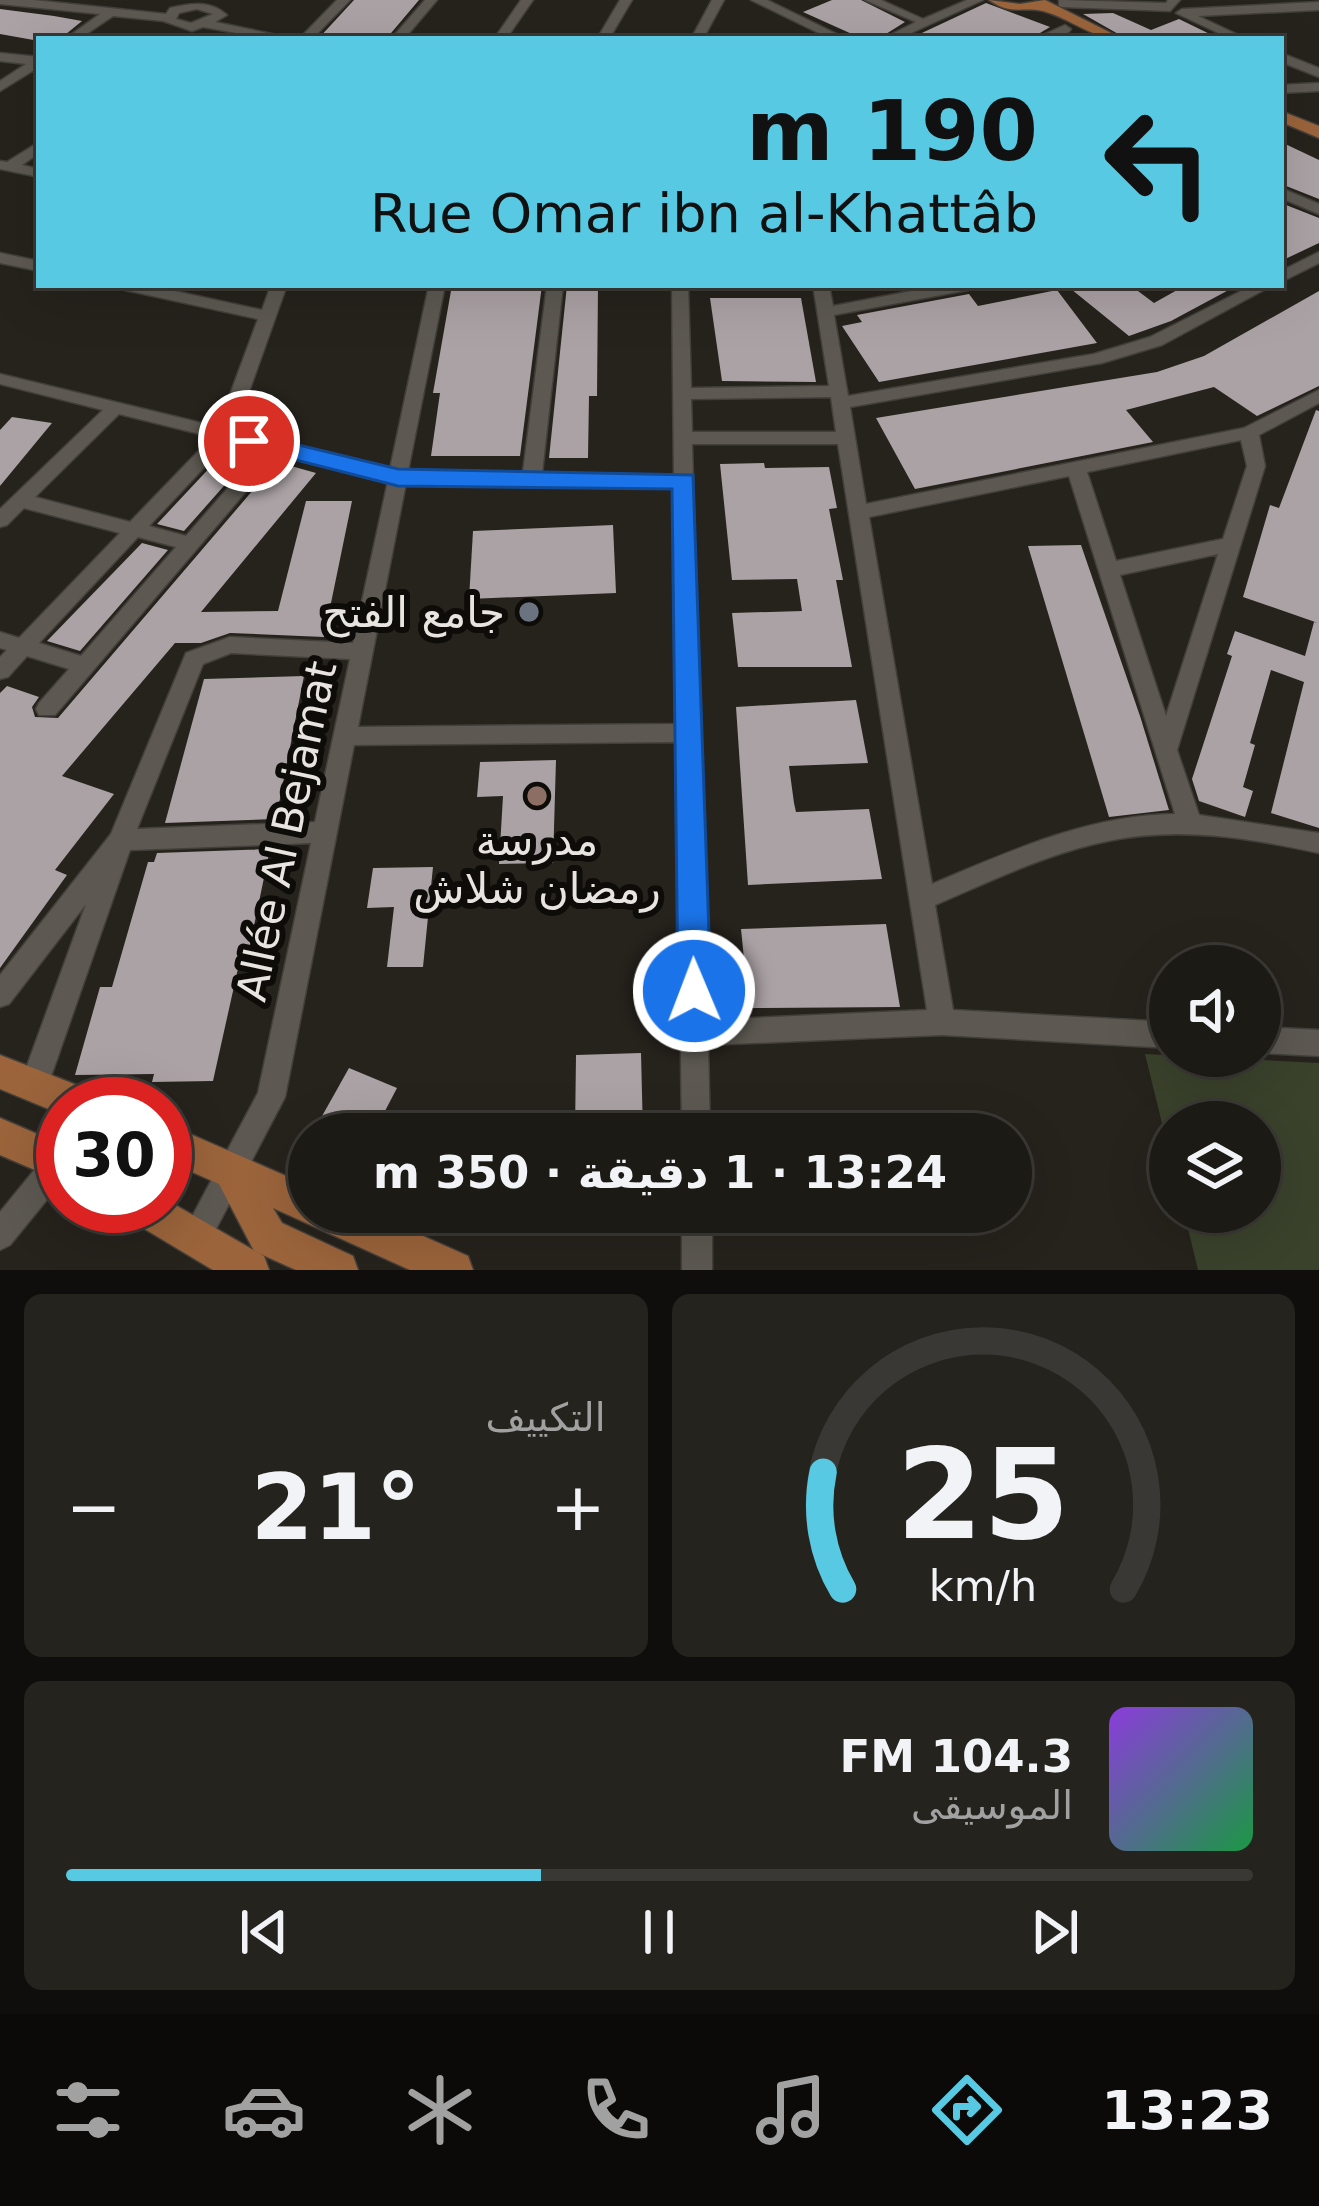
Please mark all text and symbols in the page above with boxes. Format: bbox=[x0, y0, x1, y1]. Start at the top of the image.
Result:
text: 190 m bbox=[746, 82, 1038, 180]
icon: left bbox=[1080, 84, 1236, 240]
text: Rue Omar ibn al-Khattâb bbox=[370, 182, 1038, 245]
pin bbox=[198, 390, 300, 492]
icon: arrive bbox=[216, 408, 282, 474]
place label: جامع الفتح bbox=[323, 588, 505, 638]
marker: جامع الفتح bbox=[516, 599, 542, 625]
street label: Allée Al Bejamat bbox=[227, 657, 346, 1005]
marker: مدرسة رمضان شلاش bbox=[524, 783, 550, 809]
place label: مدرسة رمضان شلاش bbox=[413, 816, 661, 913]
position arrow bbox=[631, 928, 757, 1054]
map controls bbox=[1149, 945, 1281, 1233]
button: sound bbox=[1149, 945, 1281, 1077]
speed limit sign: 30 bbox=[36, 1077, 192, 1233]
button: layers bbox=[1149, 1101, 1281, 1233]
text: 13:24 · 1 دقيقة · 350 m bbox=[373, 1146, 947, 1199]
text: التكييف bbox=[486, 1395, 606, 1440]
text: 25 bbox=[896, 1422, 1070, 1567]
text: 21° bbox=[251, 1455, 421, 1560]
text: − bbox=[66, 1469, 121, 1546]
text: + bbox=[550, 1469, 606, 1546]
text: km/h bbox=[929, 1560, 1037, 1610]
text: 104.3 FM bbox=[839, 1730, 1073, 1783]
text: الموسيقى bbox=[911, 1783, 1073, 1828]
icon: previous bbox=[231, 1899, 297, 1965]
icon: pause bbox=[626, 1899, 692, 1965]
icon: next bbox=[1022, 1899, 1088, 1965]
icon: filters bbox=[46, 2068, 130, 2152]
icon: car bbox=[222, 2068, 306, 2152]
icon: climate bbox=[398, 2068, 482, 2152]
icon: phone bbox=[574, 2068, 658, 2152]
icon: music bbox=[749, 2068, 833, 2152]
icon: directions bbox=[925, 2068, 1009, 2152]
text: 13:23 bbox=[1101, 2079, 1273, 2142]

